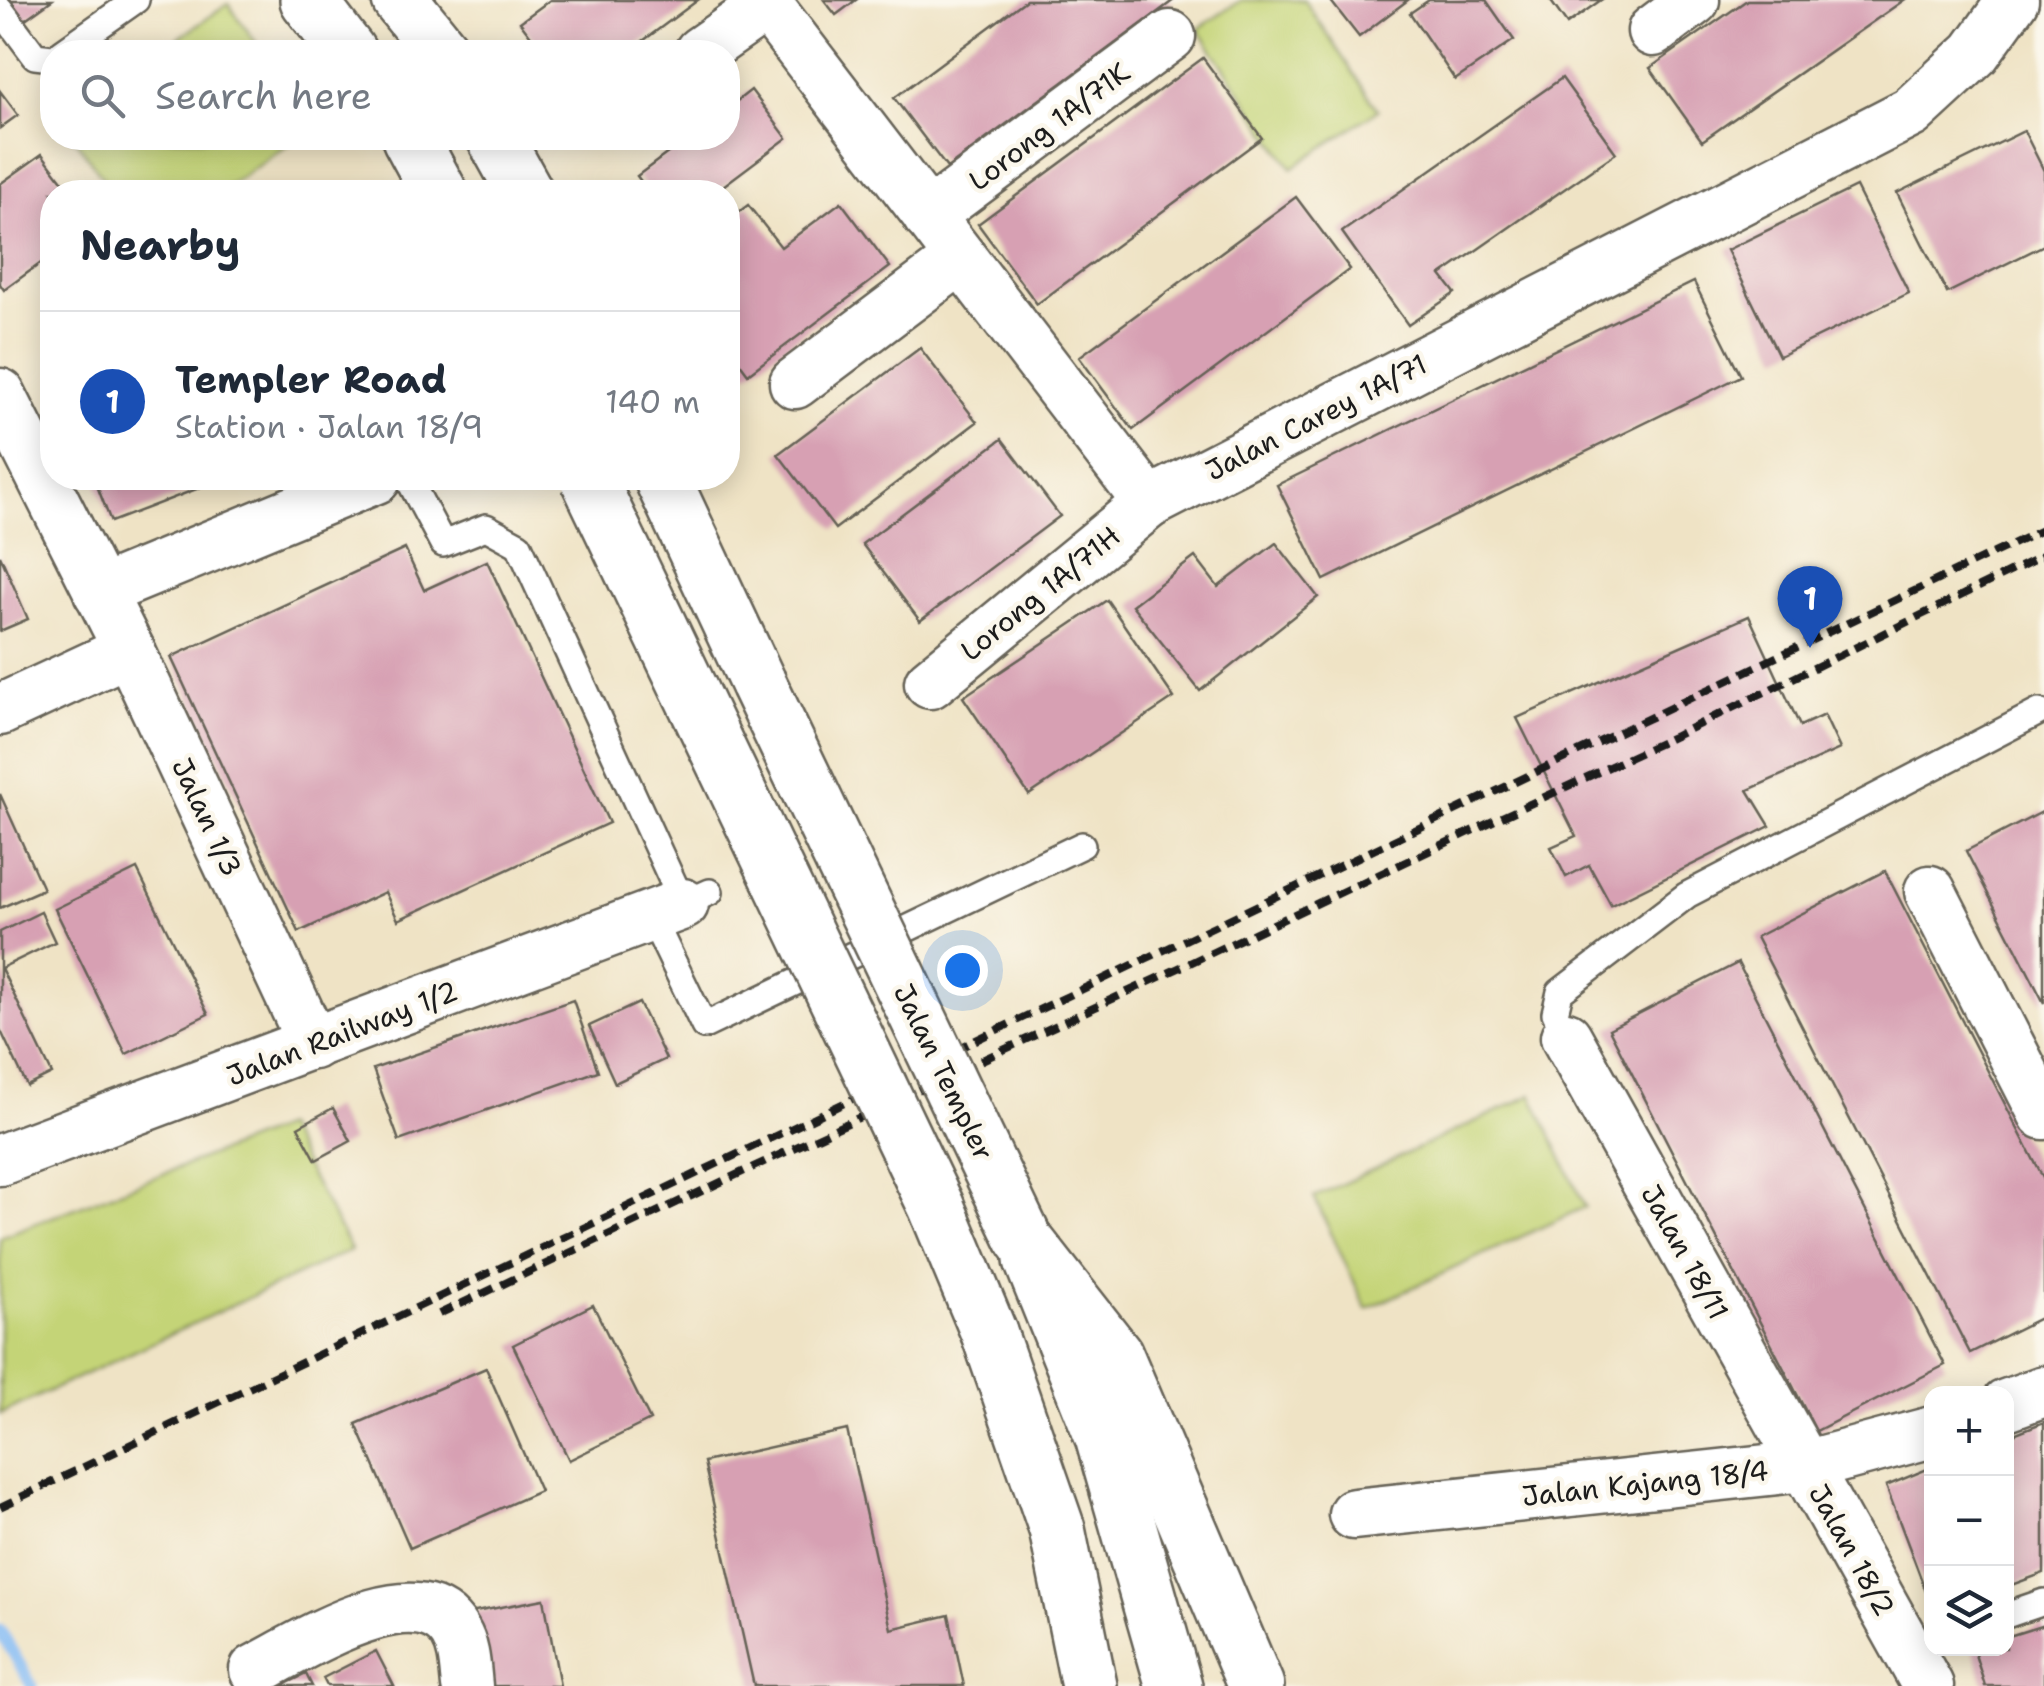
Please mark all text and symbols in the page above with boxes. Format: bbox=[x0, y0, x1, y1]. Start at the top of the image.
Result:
search box bbox=[40, 40, 740, 150]
street label: Lorong 1A/71K bbox=[961, 53, 1137, 199]
icon: search bbox=[75, 68, 130, 123]
text: Search here bbox=[155, 70, 372, 121]
text: Nearby bbox=[80, 217, 240, 273]
street label: Jalan Carey 1A/71 bbox=[1199, 345, 1433, 489]
text: Templer Road bbox=[175, 354, 447, 405]
text: 1 bbox=[105, 380, 120, 423]
text: 140 m bbox=[605, 380, 700, 423]
text: Station · Jalan 18/9 bbox=[175, 405, 484, 448]
street label: Lorong 1A/71H bbox=[952, 517, 1128, 669]
pin: 1 bbox=[1778, 566, 1842, 648]
street label: Jalan 1/3 bbox=[163, 752, 251, 882]
your location bbox=[937, 945, 988, 996]
street label: Jalan Railway 1/2 bbox=[221, 971, 463, 1095]
street label: Jalan Templer bbox=[885, 977, 1003, 1167]
street label: Jalan 18/11 bbox=[1632, 1178, 1738, 1326]
map controls bbox=[1924, 1386, 2014, 1656]
button: + bbox=[1924, 1386, 2014, 1476]
street label: Jalan Kajang 18/4 bbox=[1520, 1451, 1770, 1515]
button: − bbox=[1924, 1476, 2014, 1566]
street label: Jalan 18/2 bbox=[1800, 1477, 1904, 1623]
button: layers bbox=[1924, 1566, 2014, 1656]

